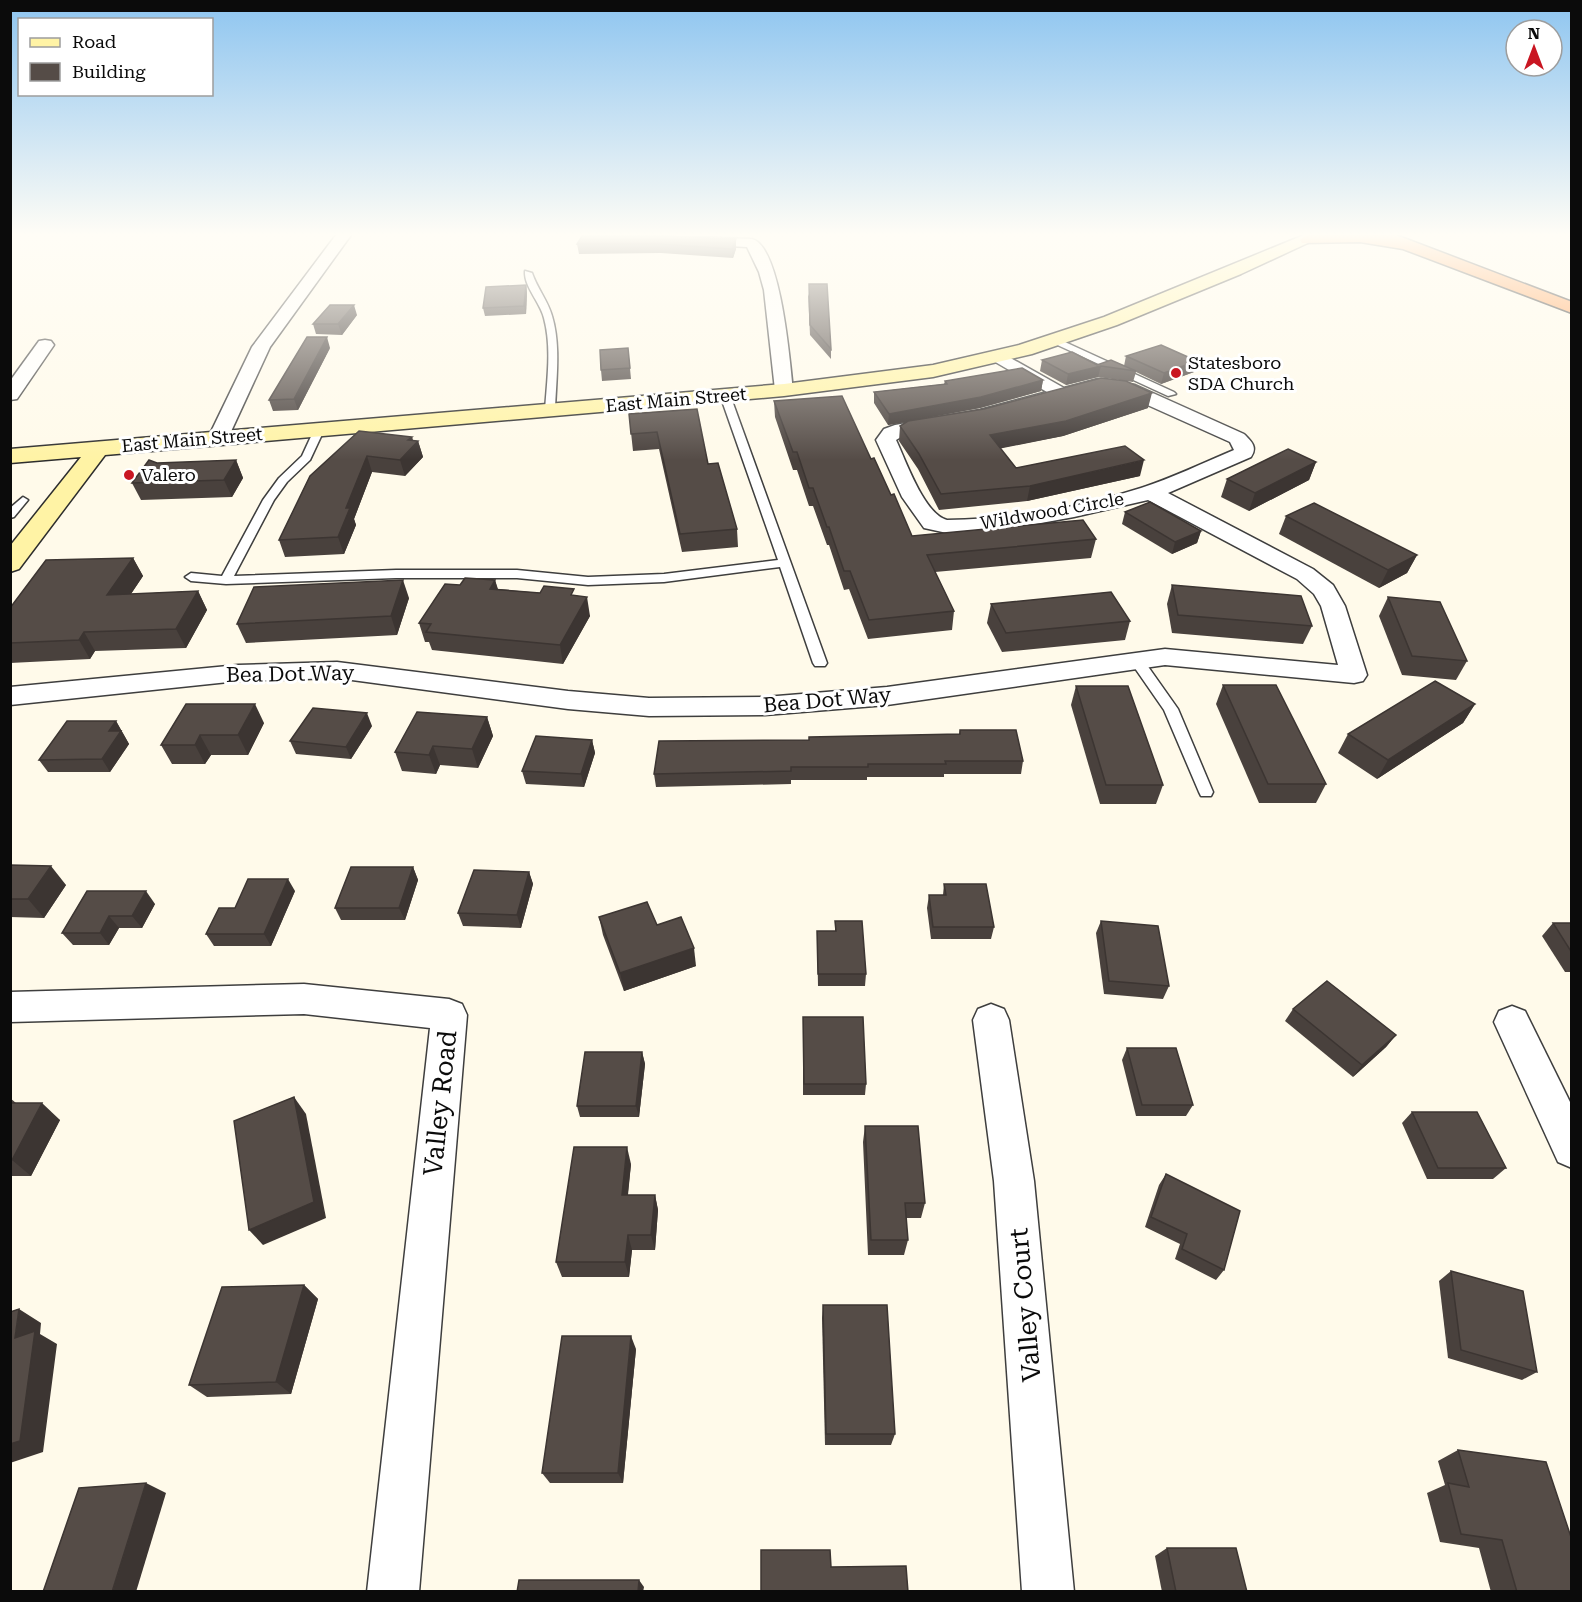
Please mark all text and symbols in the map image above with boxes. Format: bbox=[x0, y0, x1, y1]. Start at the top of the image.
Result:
legend bbox=[18, 18, 213, 96]
north arrow bbox=[1504, 18, 1564, 78]
text: N bbox=[1528, 24, 1540, 43]
text: Road bbox=[72, 31, 117, 52]
text: Building bbox=[72, 61, 146, 82]
place label: Statesboro SDA Church bbox=[1188, 352, 1295, 394]
marker: Statesboro SDA Church bbox=[1169, 366, 1183, 380]
street label: East Main Street bbox=[605, 383, 748, 416]
street label: East Main Street bbox=[121, 423, 264, 456]
place label: Valero bbox=[141, 464, 196, 485]
marker: Valero bbox=[122, 468, 136, 482]
street label: Wildwood Circle bbox=[979, 488, 1125, 533]
street label: Bea Dot Way bbox=[226, 661, 355, 687]
street label: Bea Dot Way bbox=[762, 682, 893, 718]
street label: Valley Road bbox=[417, 1028, 463, 1177]
street label: Valley Court bbox=[1003, 1227, 1047, 1383]

